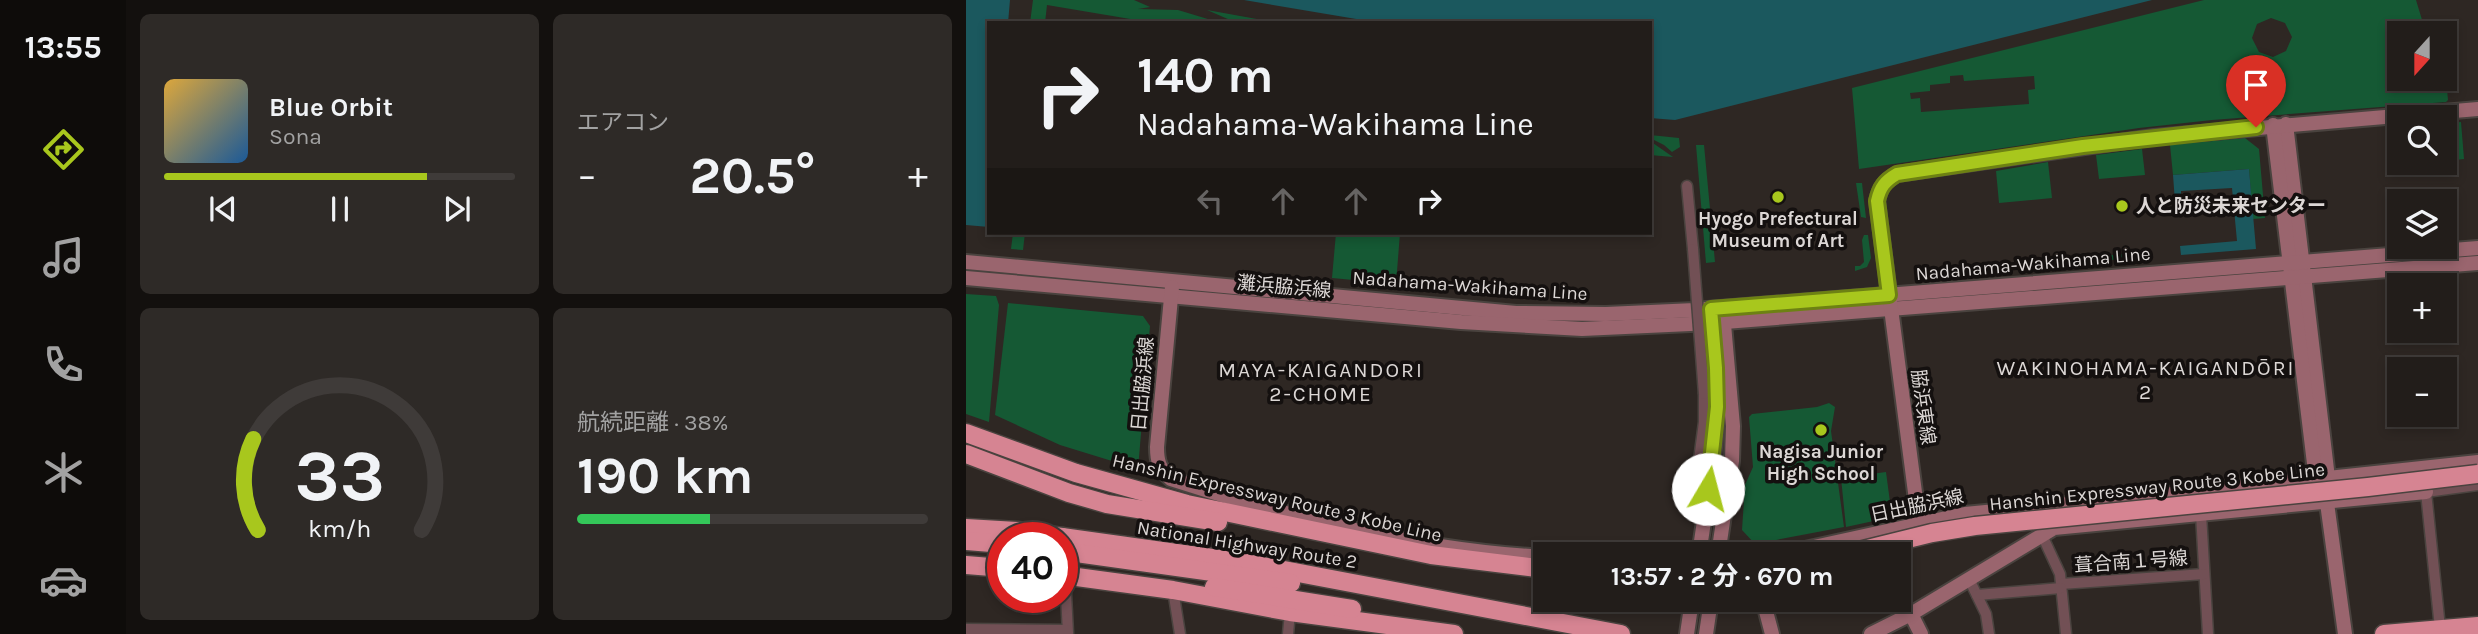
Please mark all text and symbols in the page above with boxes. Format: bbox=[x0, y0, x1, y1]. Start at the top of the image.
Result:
north arrow bbox=[2387, 21, 2457, 91]
map controls bbox=[2387, 21, 2457, 427]
text: 13:55 bbox=[24, 29, 102, 66]
text: 140 m bbox=[1137, 47, 1274, 104]
icon: right bbox=[1022, 49, 1113, 140]
pin bbox=[2226, 55, 2286, 127]
icon: arrive bbox=[2237, 66, 2275, 104]
text: Blue Orbit bbox=[269, 92, 393, 123]
button: search bbox=[2387, 105, 2457, 175]
text: Nadahama-Wakihama Line bbox=[1137, 106, 1534, 143]
text: エアコン bbox=[577, 109, 669, 136]
text: Sona bbox=[269, 123, 322, 150]
icon: directions bbox=[39, 125, 88, 174]
text: 20.5° bbox=[690, 145, 816, 206]
text: − bbox=[577, 153, 597, 198]
text: + bbox=[908, 153, 928, 198]
icon: left bbox=[1191, 182, 1229, 220]
icon: ahead bbox=[1264, 182, 1302, 220]
icon: ahead bbox=[1337, 182, 1375, 220]
icon: right bbox=[1410, 182, 1448, 220]
marker: Hyogo Prefectural Museum of Art bbox=[1770, 189, 1786, 205]
button: layers bbox=[2387, 189, 2457, 259]
icon: previous bbox=[204, 190, 242, 228]
icon: pause bbox=[321, 190, 359, 228]
icon: next bbox=[438, 190, 476, 228]
place label: 人と防災未来センター bbox=[2136, 195, 2326, 217]
marker: 人と防災未来センター bbox=[2114, 198, 2130, 214]
place label: Hyogo Prefectural Museum of Art bbox=[1698, 208, 1858, 252]
icon: music bbox=[39, 233, 88, 282]
street label: Nadahama-Wakihama Line bbox=[1915, 243, 2151, 285]
street label: Nadahama-Wakihama Line bbox=[1352, 267, 1588, 305]
street label: 灘浜脇浜線 bbox=[1236, 272, 1332, 302]
button: + bbox=[2387, 273, 2457, 343]
street label: 日出脇浜線 bbox=[1128, 336, 1158, 432]
icon: phone bbox=[39, 340, 88, 389]
district label: WAKINOHAMA-KAIGANDŌRI 2 bbox=[1997, 356, 2295, 404]
button: − bbox=[2387, 357, 2457, 427]
district label: MAYA-KAIGANDORI 2-CHOME bbox=[1218, 358, 1424, 406]
street label: 脇浜東線 bbox=[1907, 368, 1939, 446]
text: 航続距離 · 38% bbox=[577, 409, 728, 436]
marker: Nagisa Junior High School bbox=[1813, 422, 1829, 438]
text: 33 bbox=[294, 433, 385, 518]
place label: Nagisa Junior High School bbox=[1759, 441, 1884, 485]
text: 190 km bbox=[577, 445, 753, 506]
icon: climate bbox=[39, 448, 88, 497]
street label: Hanshin Expressway Route 3 Kobe Line bbox=[1110, 449, 1444, 547]
position arrow bbox=[1671, 452, 1745, 526]
street label: Hanshin Expressway Route 3 Kobe Line bbox=[1988, 458, 2326, 516]
street label: 日出脇浜線 bbox=[1868, 485, 1966, 527]
text: km/h bbox=[308, 514, 371, 543]
street label: National Highway Route 2 bbox=[1135, 517, 1359, 573]
speed limit sign: 40 bbox=[987, 522, 1078, 613]
street label: 葺合南１号線 bbox=[2073, 547, 2189, 577]
icon: car bbox=[39, 556, 88, 605]
text: 13:57 · 2 分 · 670 m bbox=[1611, 561, 1833, 592]

